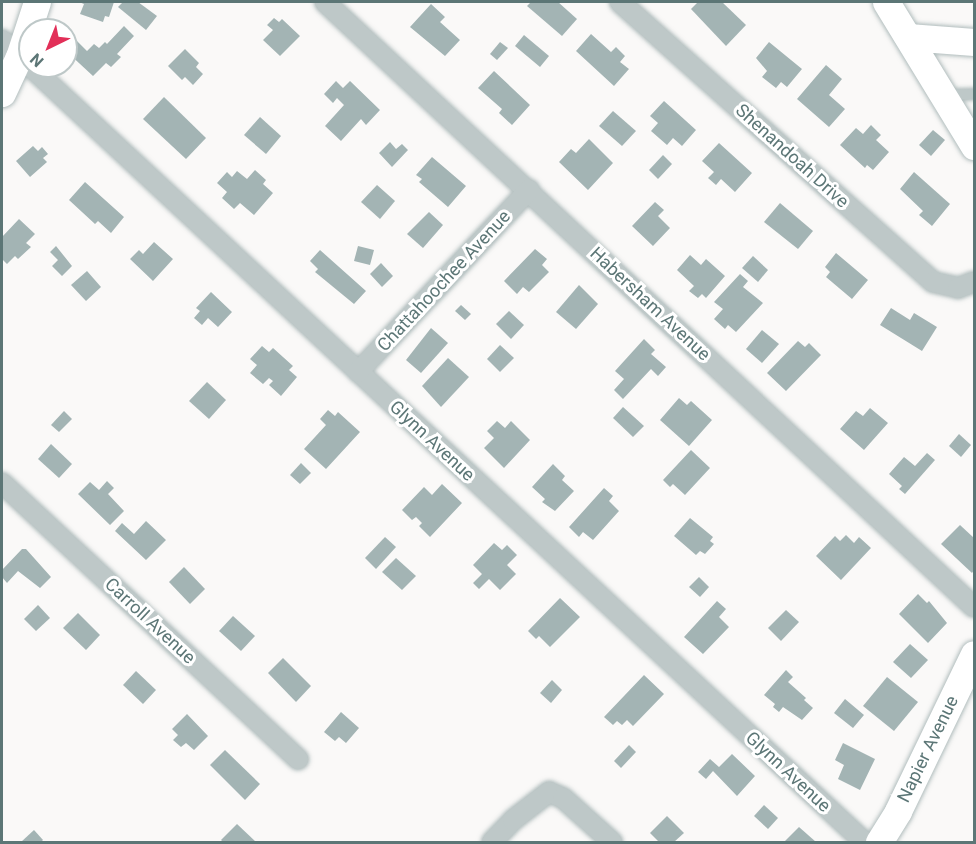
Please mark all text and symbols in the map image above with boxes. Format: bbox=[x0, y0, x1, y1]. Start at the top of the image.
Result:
north arrow bbox=[18, 18, 78, 78]
text: N bbox=[26, 49, 47, 71]
street label: Shenandoah Drive bbox=[731, 100, 853, 212]
street label: Chattahoochee Avenue bbox=[373, 206, 515, 356]
street label: Habersham Avenue bbox=[585, 243, 715, 365]
street label: Glynn Avenue bbox=[385, 396, 479, 486]
street label: Carroll Avenue bbox=[100, 574, 200, 668]
street label: Napier Avenue bbox=[893, 692, 963, 806]
street label: Glynn Avenue bbox=[741, 727, 835, 817]

